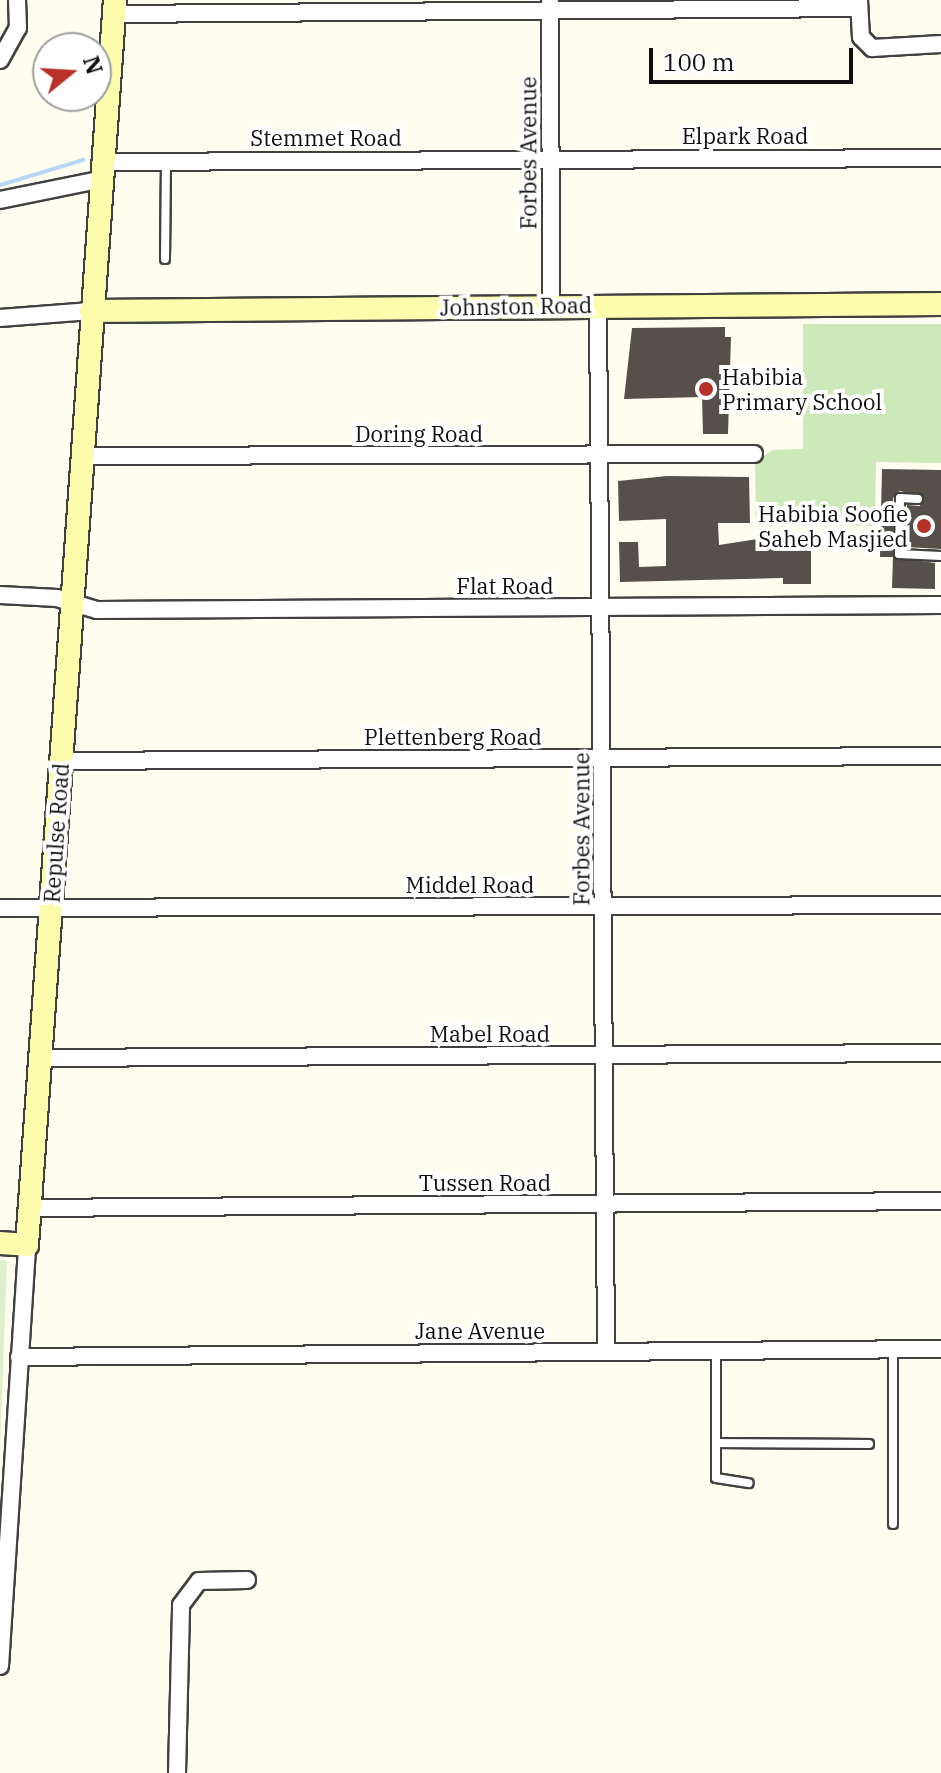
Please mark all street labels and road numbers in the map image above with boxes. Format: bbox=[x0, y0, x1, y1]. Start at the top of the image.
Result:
street label: Forbes Avenue bbox=[515, 76, 541, 230]
street label: Elpark Road bbox=[682, 123, 808, 149]
street label: Stemmet Road bbox=[250, 125, 402, 151]
street label: Johnston Road bbox=[440, 291, 592, 321]
street label: Doring Road bbox=[355, 421, 483, 447]
street label: Flat Road bbox=[456, 573, 554, 599]
street label: Plettenberg Road bbox=[364, 724, 542, 750]
street label: Forbes Avenue bbox=[568, 752, 594, 906]
street label: Repulse Road bbox=[38, 762, 74, 904]
street label: Middel Road bbox=[406, 872, 534, 898]
street label: Mabel Road bbox=[430, 1021, 550, 1047]
street label: Tussen Road bbox=[419, 1170, 551, 1196]
street label: Jane Avenue bbox=[415, 1318, 545, 1344]

